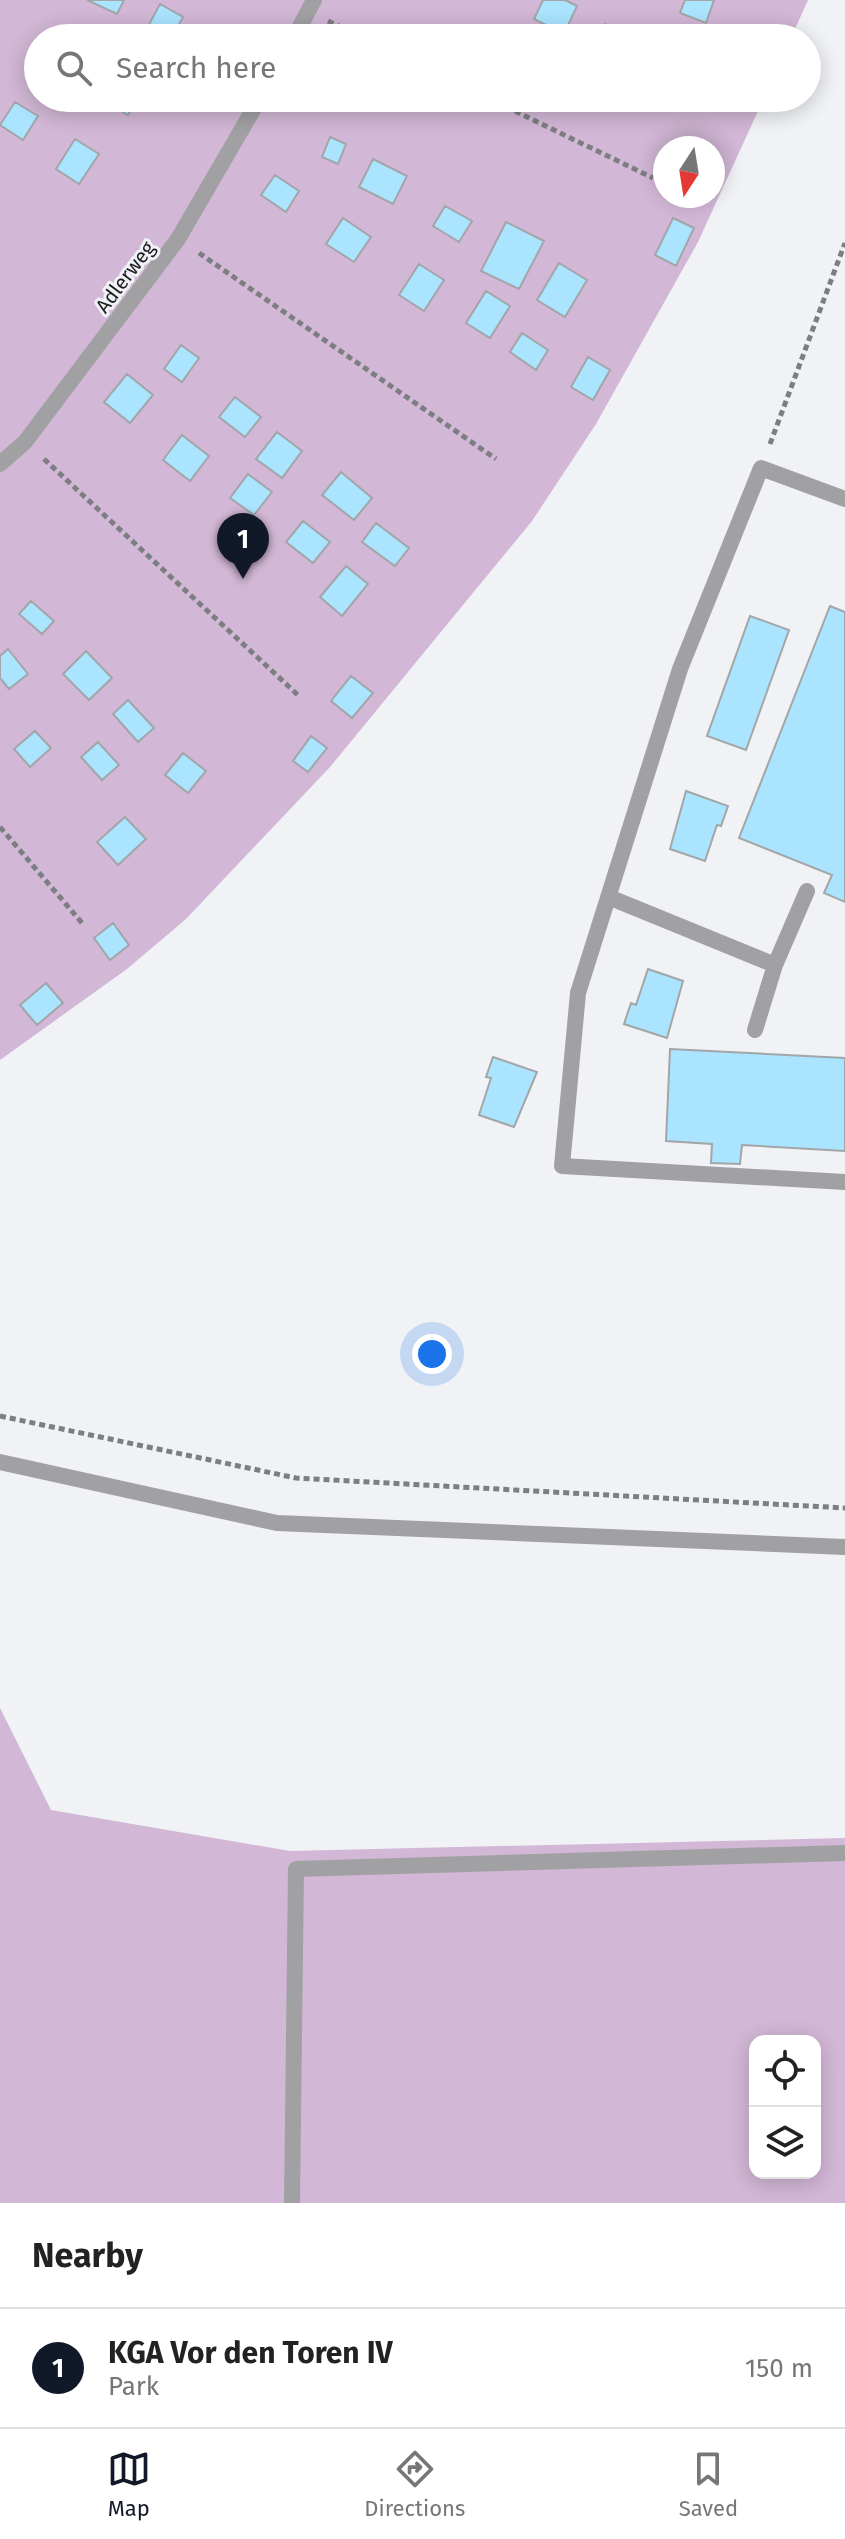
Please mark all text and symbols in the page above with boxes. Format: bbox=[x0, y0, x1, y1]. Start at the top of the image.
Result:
search box bbox=[24, 24, 821, 112]
icon: search bbox=[52, 46, 96, 90]
text: Search here bbox=[116, 50, 276, 86]
north arrow bbox=[653, 136, 725, 208]
street label: Adlerweg bbox=[90, 236, 160, 318]
pin: 1 bbox=[217, 513, 269, 579]
your location bbox=[412, 1334, 452, 1374]
map controls bbox=[749, 2035, 821, 2179]
button: locate bbox=[749, 2035, 821, 2107]
button: layers bbox=[749, 2107, 821, 2179]
text: Nearby bbox=[32, 2235, 143, 2276]
text: KGA Vor den Toren IV bbox=[108, 2335, 393, 2371]
text: 1 bbox=[52, 2353, 64, 2384]
text: 150 m bbox=[745, 2353, 813, 2384]
text: Park bbox=[108, 2371, 159, 2402]
tab: Map bbox=[107, 2447, 151, 2522]
tab: Directions bbox=[364, 2447, 465, 2522]
tab: Saved bbox=[679, 2447, 738, 2522]

